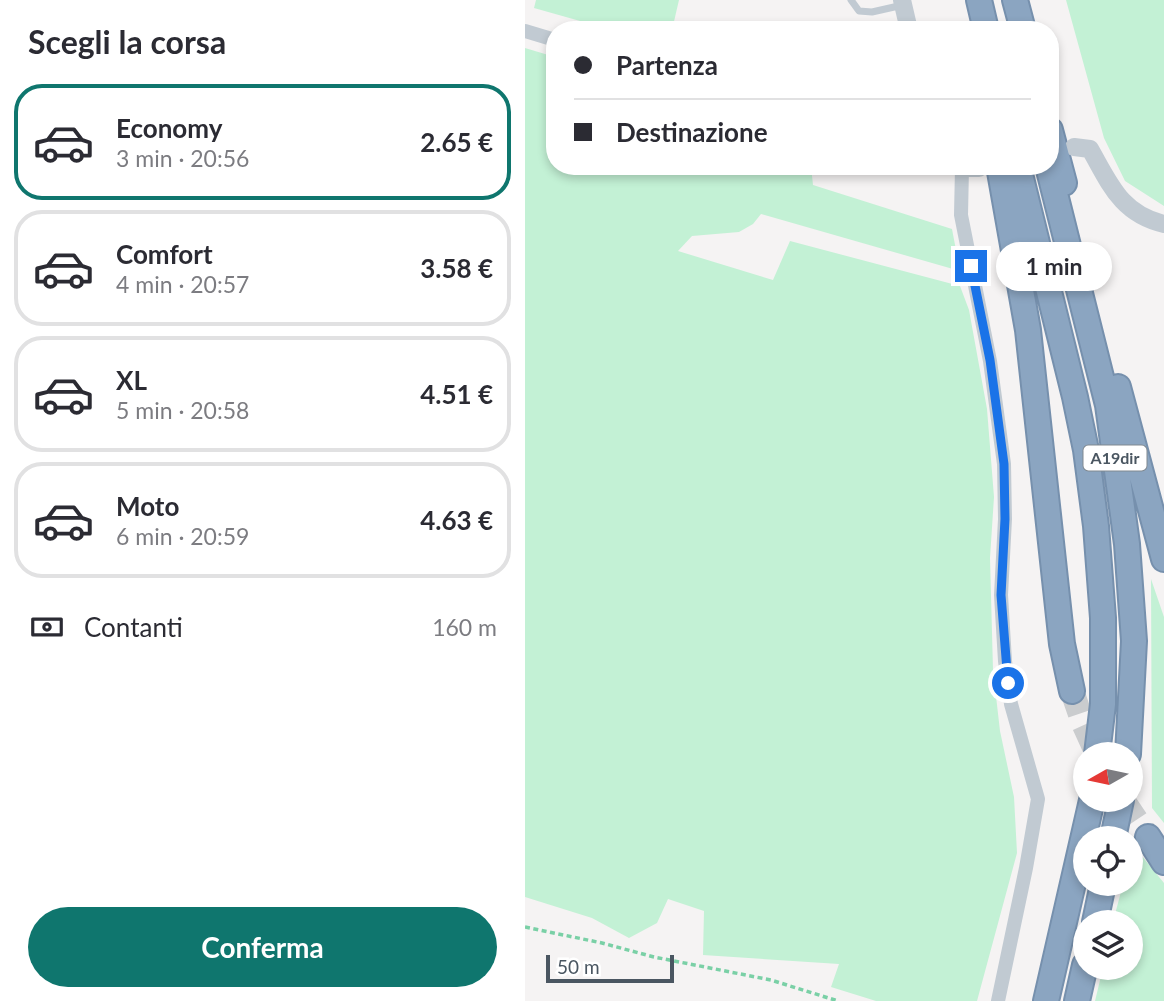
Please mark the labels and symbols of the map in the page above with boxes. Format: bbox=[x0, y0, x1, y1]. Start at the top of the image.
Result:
callout: 1 min bbox=[996, 242, 1111, 290]
route end bbox=[955, 250, 987, 282]
road number: A19dir bbox=[1083, 446, 1147, 471]
route start bbox=[992, 667, 1024, 699]
north arrow bbox=[1073, 742, 1143, 812]
scale bar bbox=[546, 952, 674, 984]

